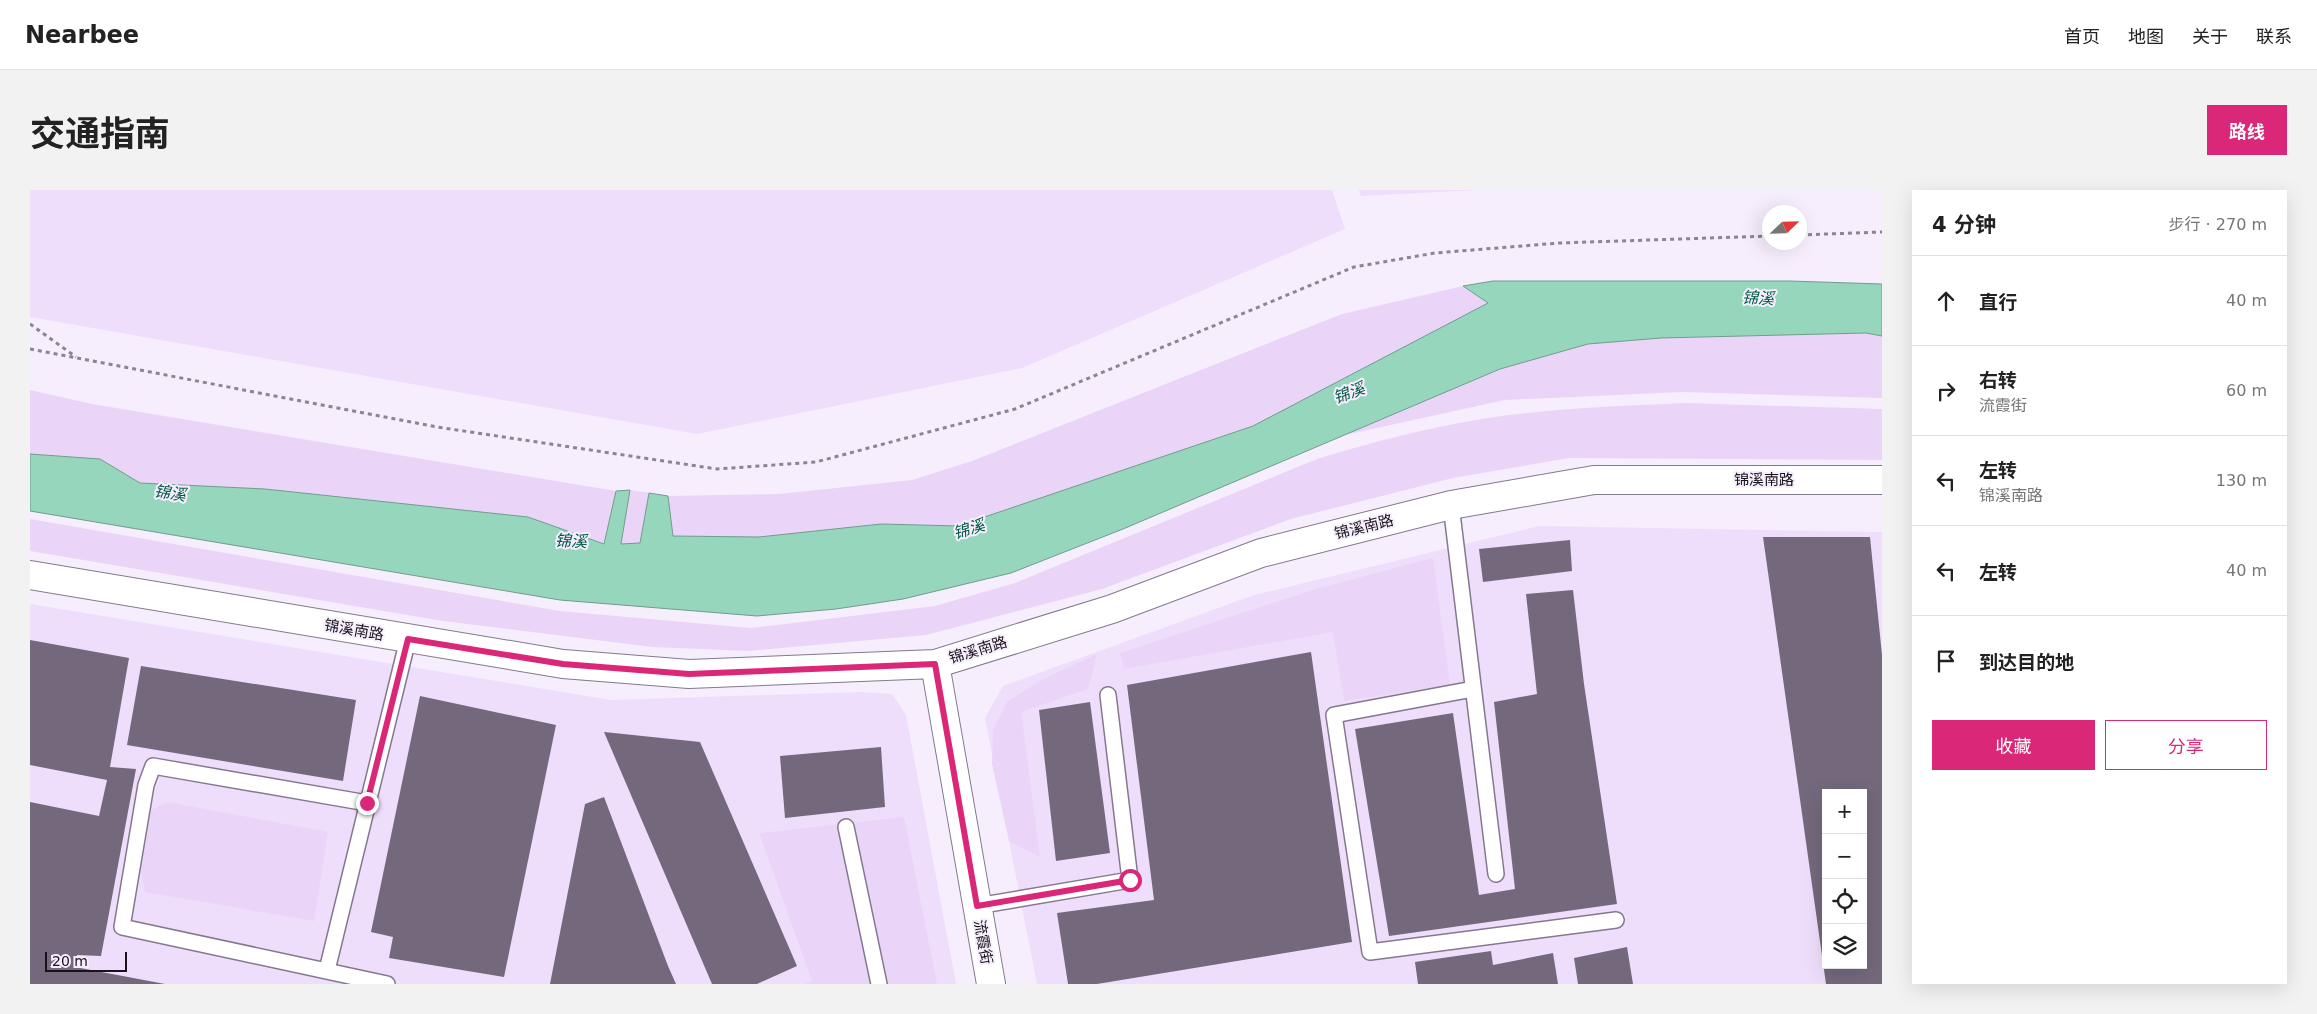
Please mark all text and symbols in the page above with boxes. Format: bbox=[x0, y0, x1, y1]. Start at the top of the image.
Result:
text: Nearbee bbox=[25, 21, 139, 49]
text: 首页 bbox=[2064, 26, 2100, 47]
text: 地图 bbox=[2128, 26, 2164, 47]
text: 关于 bbox=[2192, 26, 2228, 47]
text: 联系 bbox=[2256, 26, 2292, 47]
button: 路线 bbox=[2207, 105, 2287, 155]
text: 交通指南 bbox=[30, 114, 170, 154]
north arrow bbox=[1762, 205, 1807, 250]
text: 4 分钟 bbox=[1932, 213, 1996, 237]
text: 步行 · 270 m bbox=[2169, 215, 2267, 234]
icon: ahead bbox=[1932, 287, 1960, 315]
water label: 锦溪 bbox=[1742, 288, 1776, 308]
text: 直行 bbox=[1979, 291, 2017, 313]
text: 40 m bbox=[2226, 291, 2267, 310]
text: 右转 bbox=[1979, 369, 2017, 391]
icon: right bbox=[1932, 377, 1960, 405]
water label: 锦溪 bbox=[1331, 378, 1369, 408]
text: 60 m bbox=[2226, 381, 2267, 400]
text: 流霞街 bbox=[1979, 396, 2027, 415]
text: 左转 bbox=[1979, 459, 2017, 481]
icon: left bbox=[1932, 467, 1960, 495]
street label: 锦溪南路 bbox=[1734, 471, 1794, 489]
text: 130 m bbox=[2216, 471, 2267, 490]
water label: 锦溪 bbox=[153, 481, 189, 505]
text: 锦溪南路 bbox=[1979, 486, 2043, 505]
street label: 锦溪南路 bbox=[1333, 511, 1395, 543]
water label: 锦溪 bbox=[951, 515, 989, 543]
water label: 锦溪 bbox=[555, 531, 589, 551]
icon: left bbox=[1932, 557, 1960, 585]
text: 左转 bbox=[1979, 561, 2017, 583]
text: 40 m bbox=[2226, 561, 2267, 580]
street label: 锦溪南路 bbox=[323, 616, 385, 644]
street label: 锦溪南路 bbox=[947, 633, 1009, 667]
icon: arrive bbox=[1932, 647, 1960, 675]
text: 到达目的地 bbox=[1979, 651, 2074, 673]
button: 收藏 bbox=[1932, 720, 2095, 770]
button: 分享 bbox=[2105, 720, 2267, 770]
map controls bbox=[1822, 789, 1867, 969]
button: + bbox=[1822, 789, 1867, 834]
route end bbox=[356, 792, 379, 815]
button: − bbox=[1822, 834, 1867, 879]
route start bbox=[1119, 869, 1142, 892]
button: locate bbox=[1822, 879, 1867, 924]
street label: 流霞街 bbox=[970, 918, 996, 966]
button: layers bbox=[1822, 924, 1867, 969]
scale bar bbox=[45, 949, 128, 972]
text: 20 m bbox=[52, 953, 88, 969]

